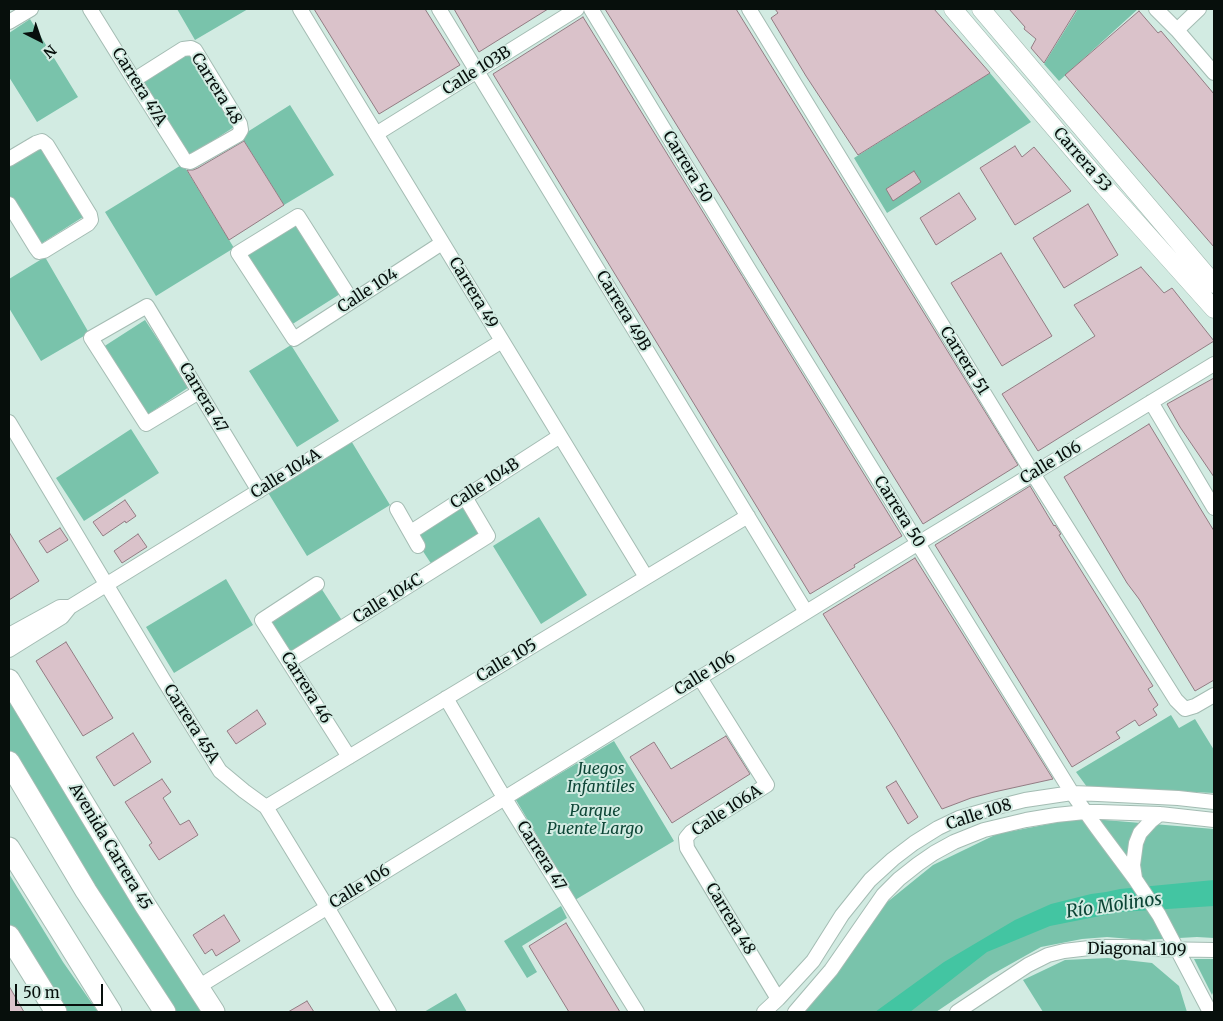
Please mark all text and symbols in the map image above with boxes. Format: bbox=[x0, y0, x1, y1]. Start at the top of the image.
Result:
north arrow bbox=[15, 15, 65, 65]
text: N bbox=[40, 41, 60, 62]
street label: Calle 103B bbox=[439, 43, 515, 99]
street label: Carrera 47A bbox=[108, 45, 170, 129]
street label: Carrera 48 bbox=[187, 50, 245, 128]
street label: Carrera 53 bbox=[1049, 124, 1115, 196]
street label: Carrera 50 bbox=[658, 128, 716, 206]
street label: Carrera 49 bbox=[444, 254, 502, 332]
street label: Calle 104 bbox=[334, 264, 402, 318]
street label: Carrera 49B bbox=[592, 268, 654, 354]
street label: Carrera 51 bbox=[936, 323, 992, 399]
street label: Carrera 47 bbox=[175, 359, 231, 437]
street label: Calle 106 bbox=[1017, 437, 1085, 489]
street label: Calle 104A bbox=[247, 445, 325, 503]
street label: Calle 104B bbox=[447, 455, 523, 513]
street label: Carrera 50 bbox=[870, 473, 928, 551]
street label: Calle 104C bbox=[350, 570, 426, 628]
street label: Calle 105 bbox=[473, 635, 541, 687]
street label: Calle 106 bbox=[671, 648, 739, 700]
street label: Carrera 46 bbox=[277, 649, 335, 727]
street label: Carrera 45A bbox=[159, 681, 223, 767]
park label: Juegos Infantiles bbox=[567, 759, 635, 797]
street label: Avenida Carrera 45 bbox=[65, 780, 155, 914]
street label: Calle 106A bbox=[689, 781, 765, 841]
street label: Calle 108 bbox=[944, 795, 1014, 835]
park label: Parque Puente Largo bbox=[547, 801, 643, 839]
street label: Carrera 47 bbox=[512, 818, 570, 894]
street label: Calle 106 bbox=[326, 861, 394, 913]
street label: Carrera 48 bbox=[701, 880, 759, 958]
water label: Río Molinos bbox=[1065, 889, 1163, 923]
street label: Diagonal 109 bbox=[1087, 940, 1187, 960]
scale bar bbox=[18, 974, 105, 1006]
text: 50 m bbox=[23, 983, 60, 1002]

